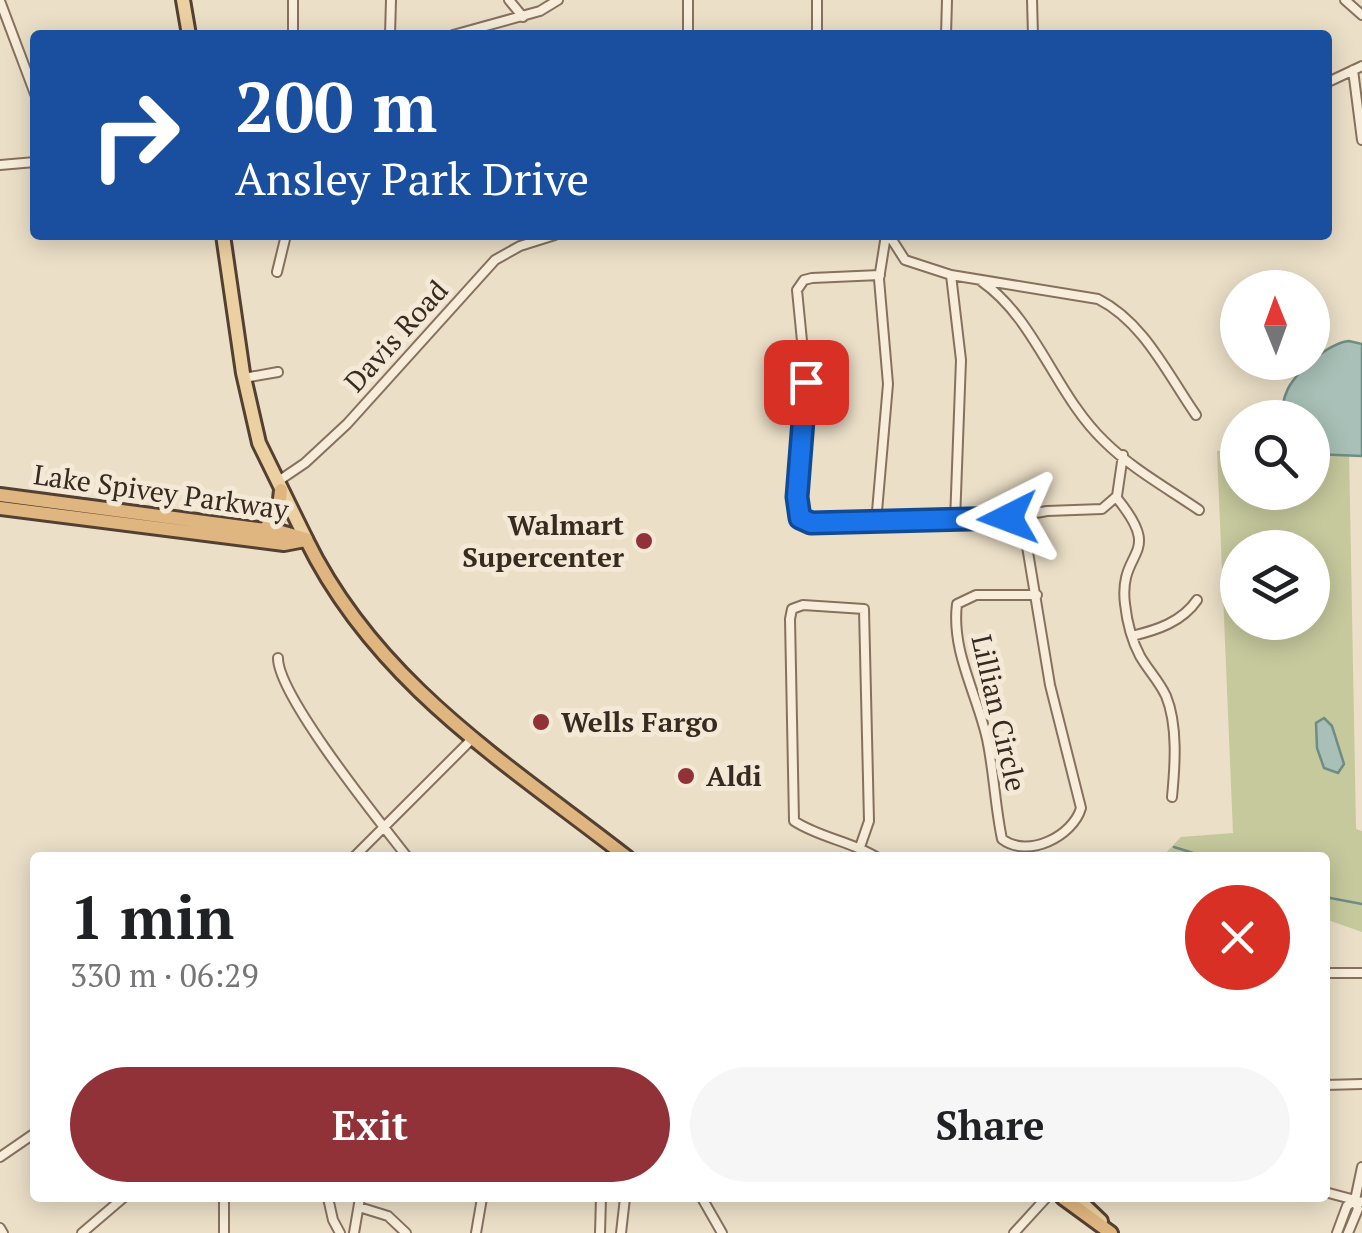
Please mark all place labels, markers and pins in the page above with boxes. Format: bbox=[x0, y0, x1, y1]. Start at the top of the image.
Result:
pin bbox=[764, 340, 849, 425]
place label: Walmart Supercenter bbox=[462, 506, 624, 575]
marker: Walmart Supercenter bbox=[633, 530, 655, 552]
place label: Wells Fargo bbox=[561, 703, 718, 740]
marker: Wells Fargo bbox=[530, 711, 552, 733]
place label: Aldi bbox=[706, 757, 762, 794]
marker: Aldi bbox=[675, 765, 697, 787]

